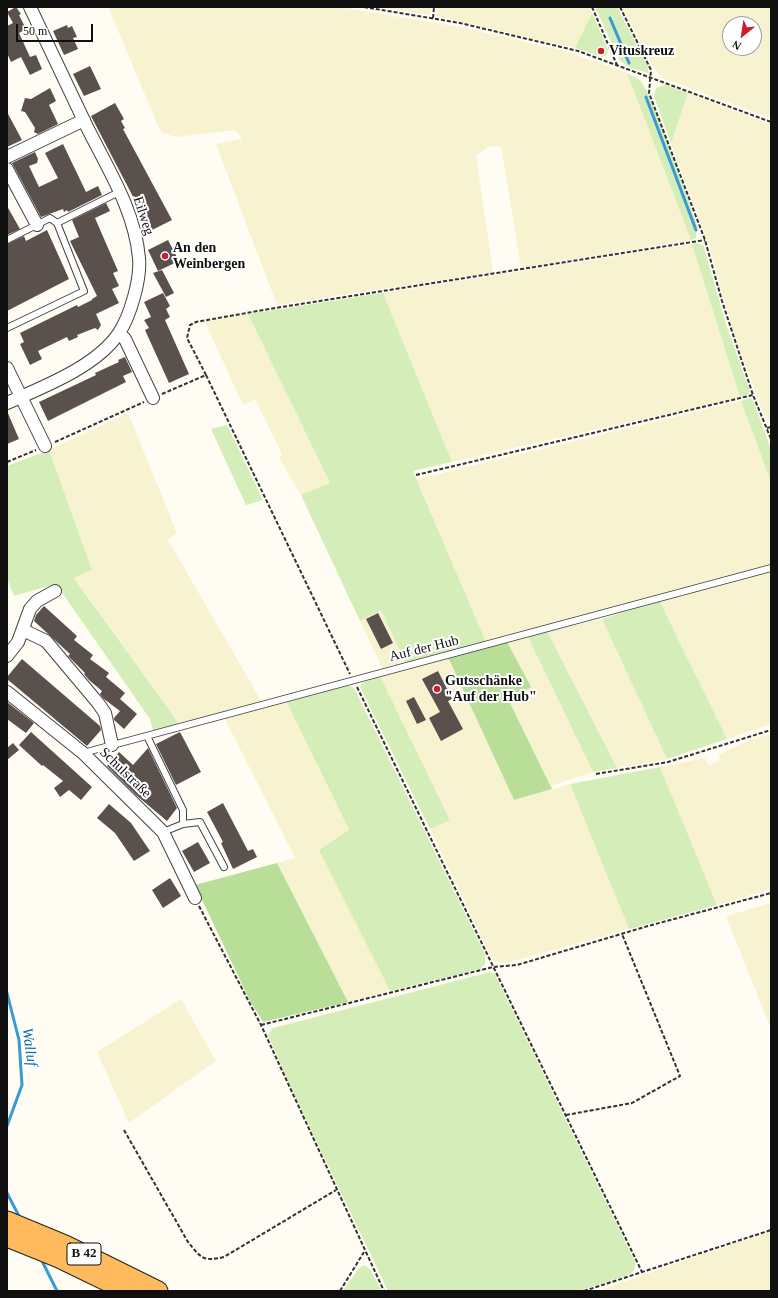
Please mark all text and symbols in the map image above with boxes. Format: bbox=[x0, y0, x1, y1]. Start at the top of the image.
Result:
scale bar bbox=[18, 16, 95, 42]
north arrow bbox=[722, 16, 762, 56]
text: 50 m bbox=[23, 24, 47, 38]
text: N bbox=[730, 38, 743, 53]
place label: Vituskreuz bbox=[609, 43, 674, 59]
marker: Vituskreuz bbox=[596, 46, 606, 56]
street label: Eilweg bbox=[129, 195, 157, 237]
place label: An den Weinbergen bbox=[173, 240, 245, 272]
marker: An den Weinbergen bbox=[160, 251, 170, 261]
street label: Auf der Hub bbox=[388, 632, 460, 666]
place label: Gutsschänke "Auf der Hub" bbox=[445, 673, 537, 706]
marker: Gutsschänke "Auf der Hub" bbox=[432, 684, 442, 694]
street label: Schulstraße bbox=[96, 744, 154, 802]
water label: Walluf bbox=[17, 1027, 41, 1067]
road number: B 42 bbox=[67, 1243, 101, 1265]

